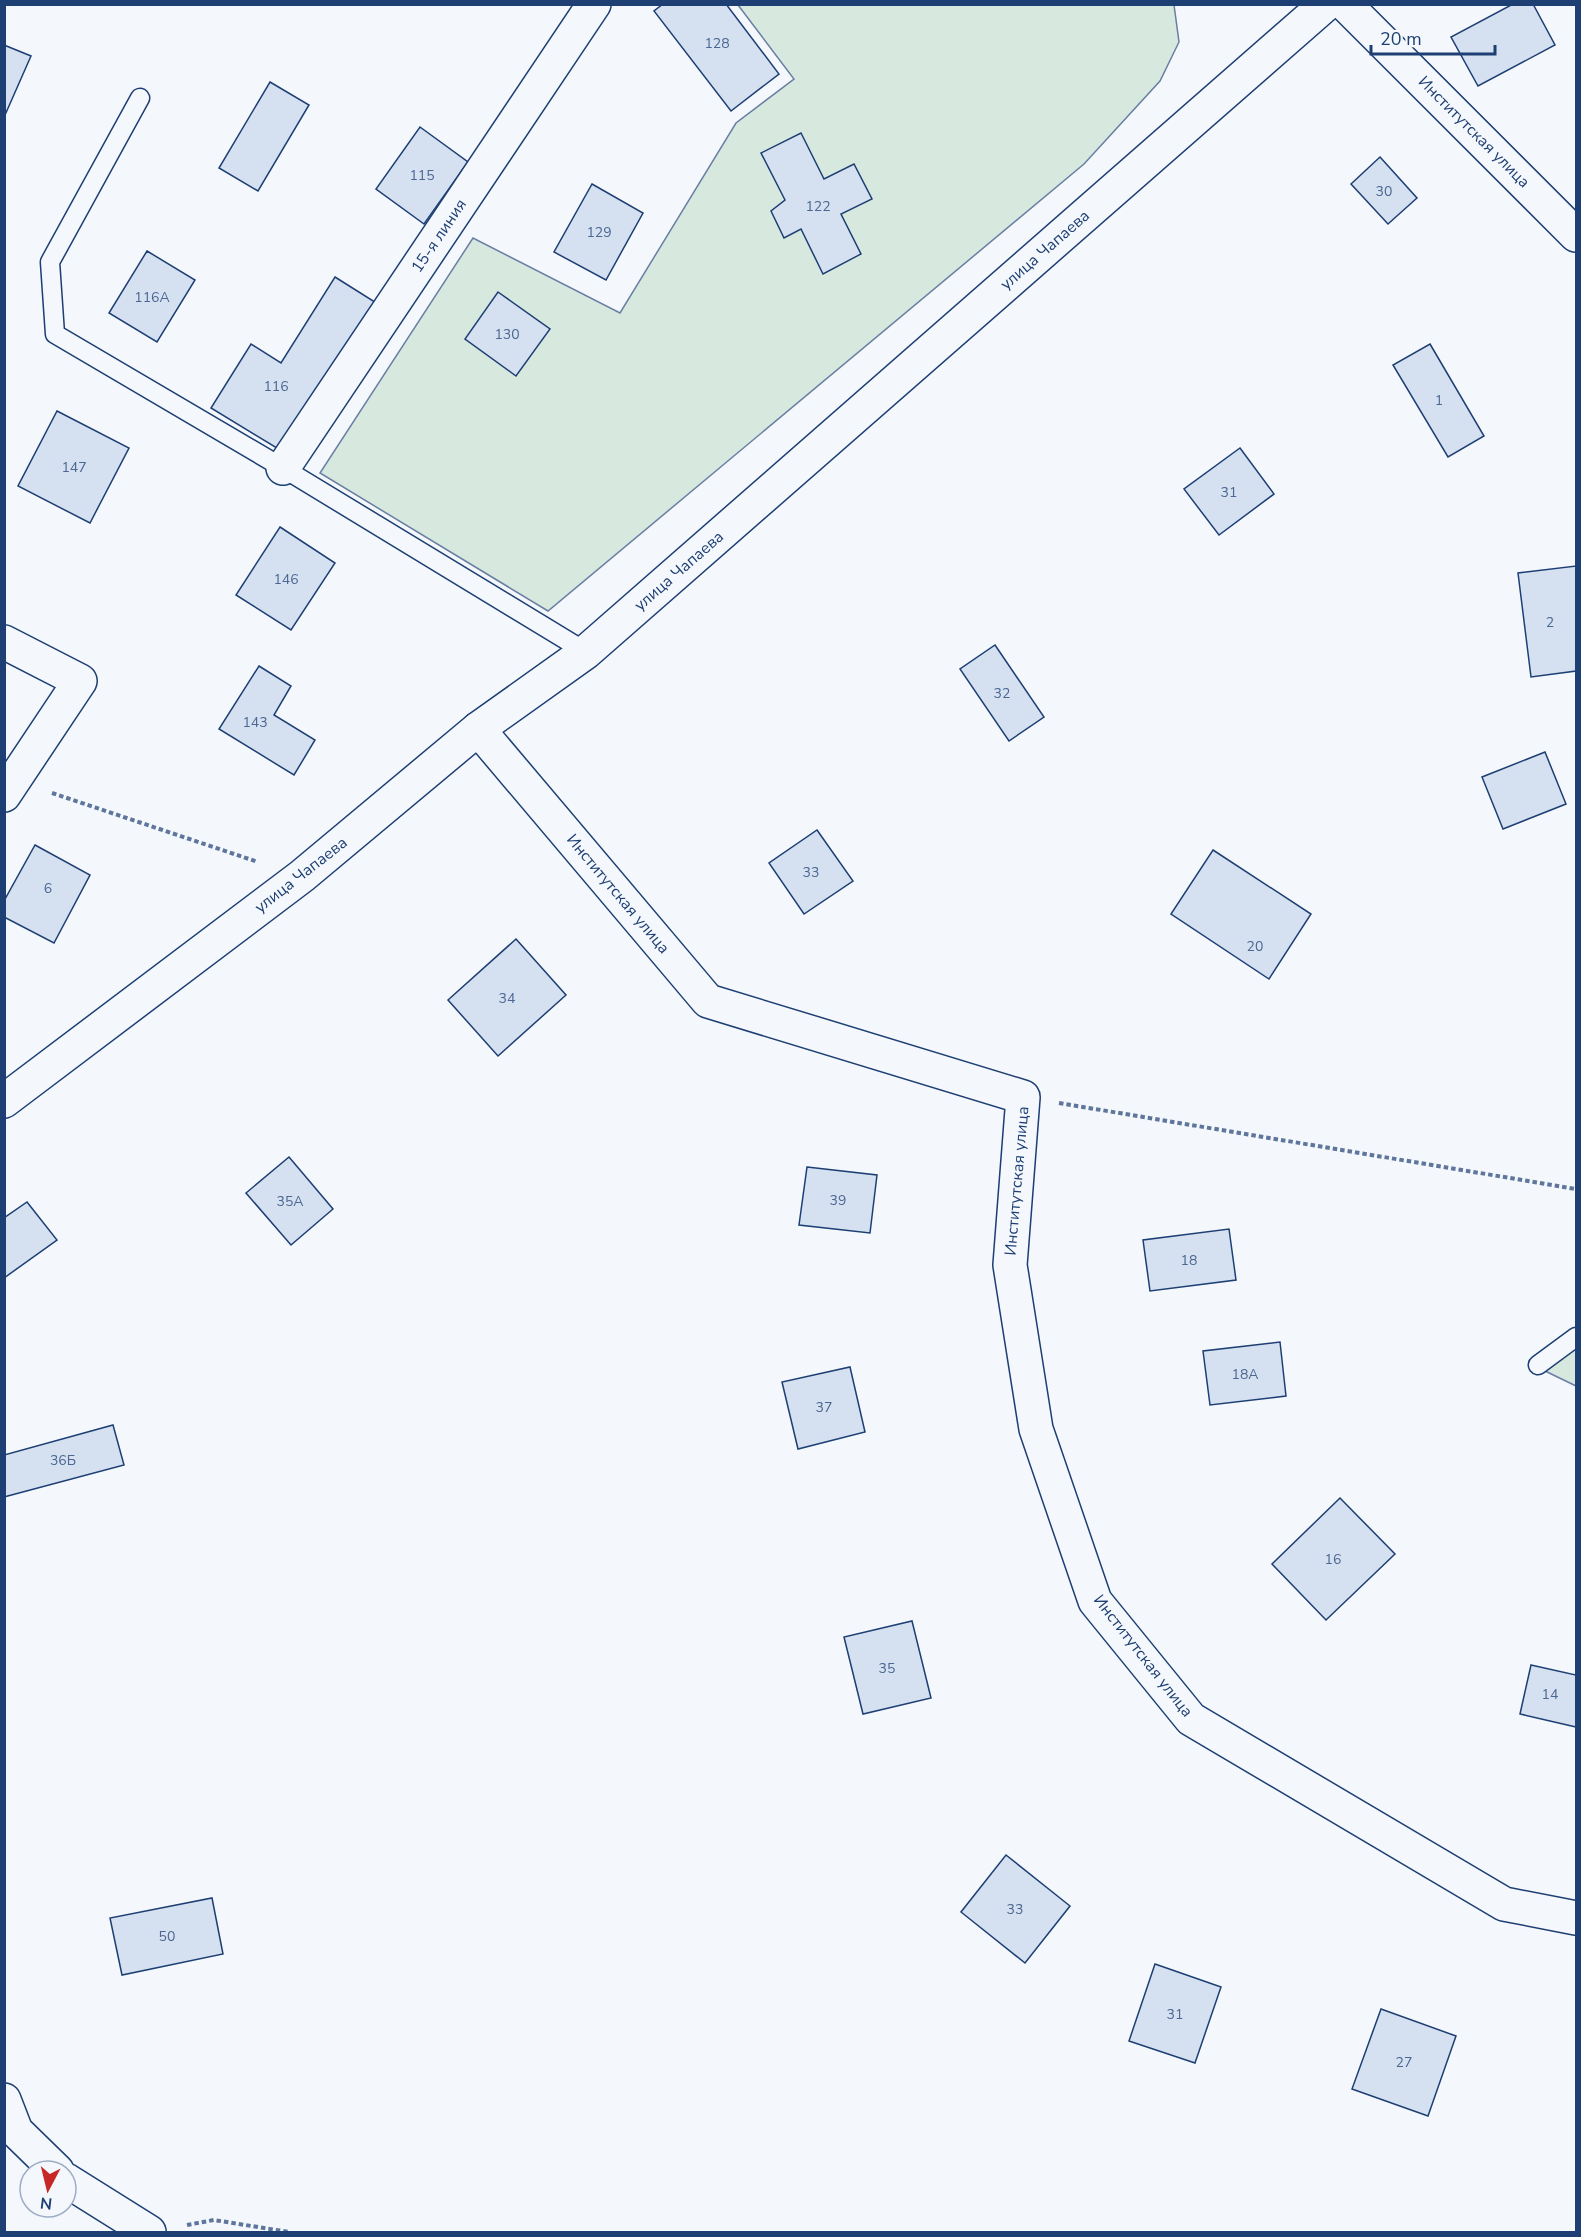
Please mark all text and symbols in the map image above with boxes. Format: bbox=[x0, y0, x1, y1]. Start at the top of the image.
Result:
scale bar bbox=[1371, 18, 1496, 56]
text: 20 m bbox=[1380, 27, 1422, 51]
house number: 128 bbox=[704, 34, 730, 53]
street label: Институтская улица bbox=[1413, 71, 1535, 193]
house number: 115 bbox=[409, 166, 435, 185]
house number: 30 bbox=[1376, 182, 1392, 201]
street label: 15-я линия bbox=[406, 195, 472, 277]
house number: 122 bbox=[805, 197, 831, 216]
street label: улица Чапаева bbox=[995, 205, 1095, 295]
house number: 129 bbox=[586, 223, 612, 242]
house number: 116А bbox=[134, 288, 170, 307]
house number: 130 bbox=[494, 325, 520, 344]
house number: 116 bbox=[263, 377, 289, 396]
house number: 1 bbox=[1435, 391, 1443, 410]
house number: 147 bbox=[61, 458, 87, 477]
house number: 31 bbox=[1221, 483, 1237, 502]
street label: улица Чапаева bbox=[629, 526, 729, 616]
house number: 146 bbox=[273, 570, 299, 589]
house number: 2 bbox=[1546, 613, 1554, 632]
house number: 32 bbox=[994, 684, 1010, 703]
house number: 143 bbox=[242, 713, 268, 732]
street label: Институтская улица bbox=[561, 830, 675, 958]
street label: улица Чапаева bbox=[250, 832, 352, 918]
house number: 33 bbox=[803, 863, 819, 882]
house number: 6 bbox=[44, 879, 52, 898]
house number: 20 bbox=[1247, 937, 1263, 956]
house number: 34 bbox=[499, 989, 515, 1008]
street label: Институтская улица bbox=[1000, 1105, 1034, 1257]
house number: 39 bbox=[830, 1191, 846, 1210]
house number: 35А bbox=[276, 1192, 304, 1211]
house number: 18 bbox=[1181, 1251, 1197, 1270]
house number: 18А bbox=[1231, 1365, 1259, 1384]
house number: 37 bbox=[816, 1398, 832, 1417]
house number: 36Б bbox=[50, 1451, 76, 1470]
house number: 16 bbox=[1325, 1550, 1341, 1569]
street label: Институтская улица bbox=[1088, 1590, 1198, 1722]
house number: 35 bbox=[879, 1659, 895, 1678]
house number: 14 bbox=[1542, 1685, 1558, 1704]
house number: 33 bbox=[1007, 1900, 1023, 1919]
house number: 50 bbox=[159, 1927, 175, 1946]
house number: 31 bbox=[1167, 2005, 1183, 2024]
house number: 27 bbox=[1396, 2053, 1412, 2072]
north arrow bbox=[18, 2159, 78, 2219]
text: N bbox=[39, 2191, 54, 2215]

